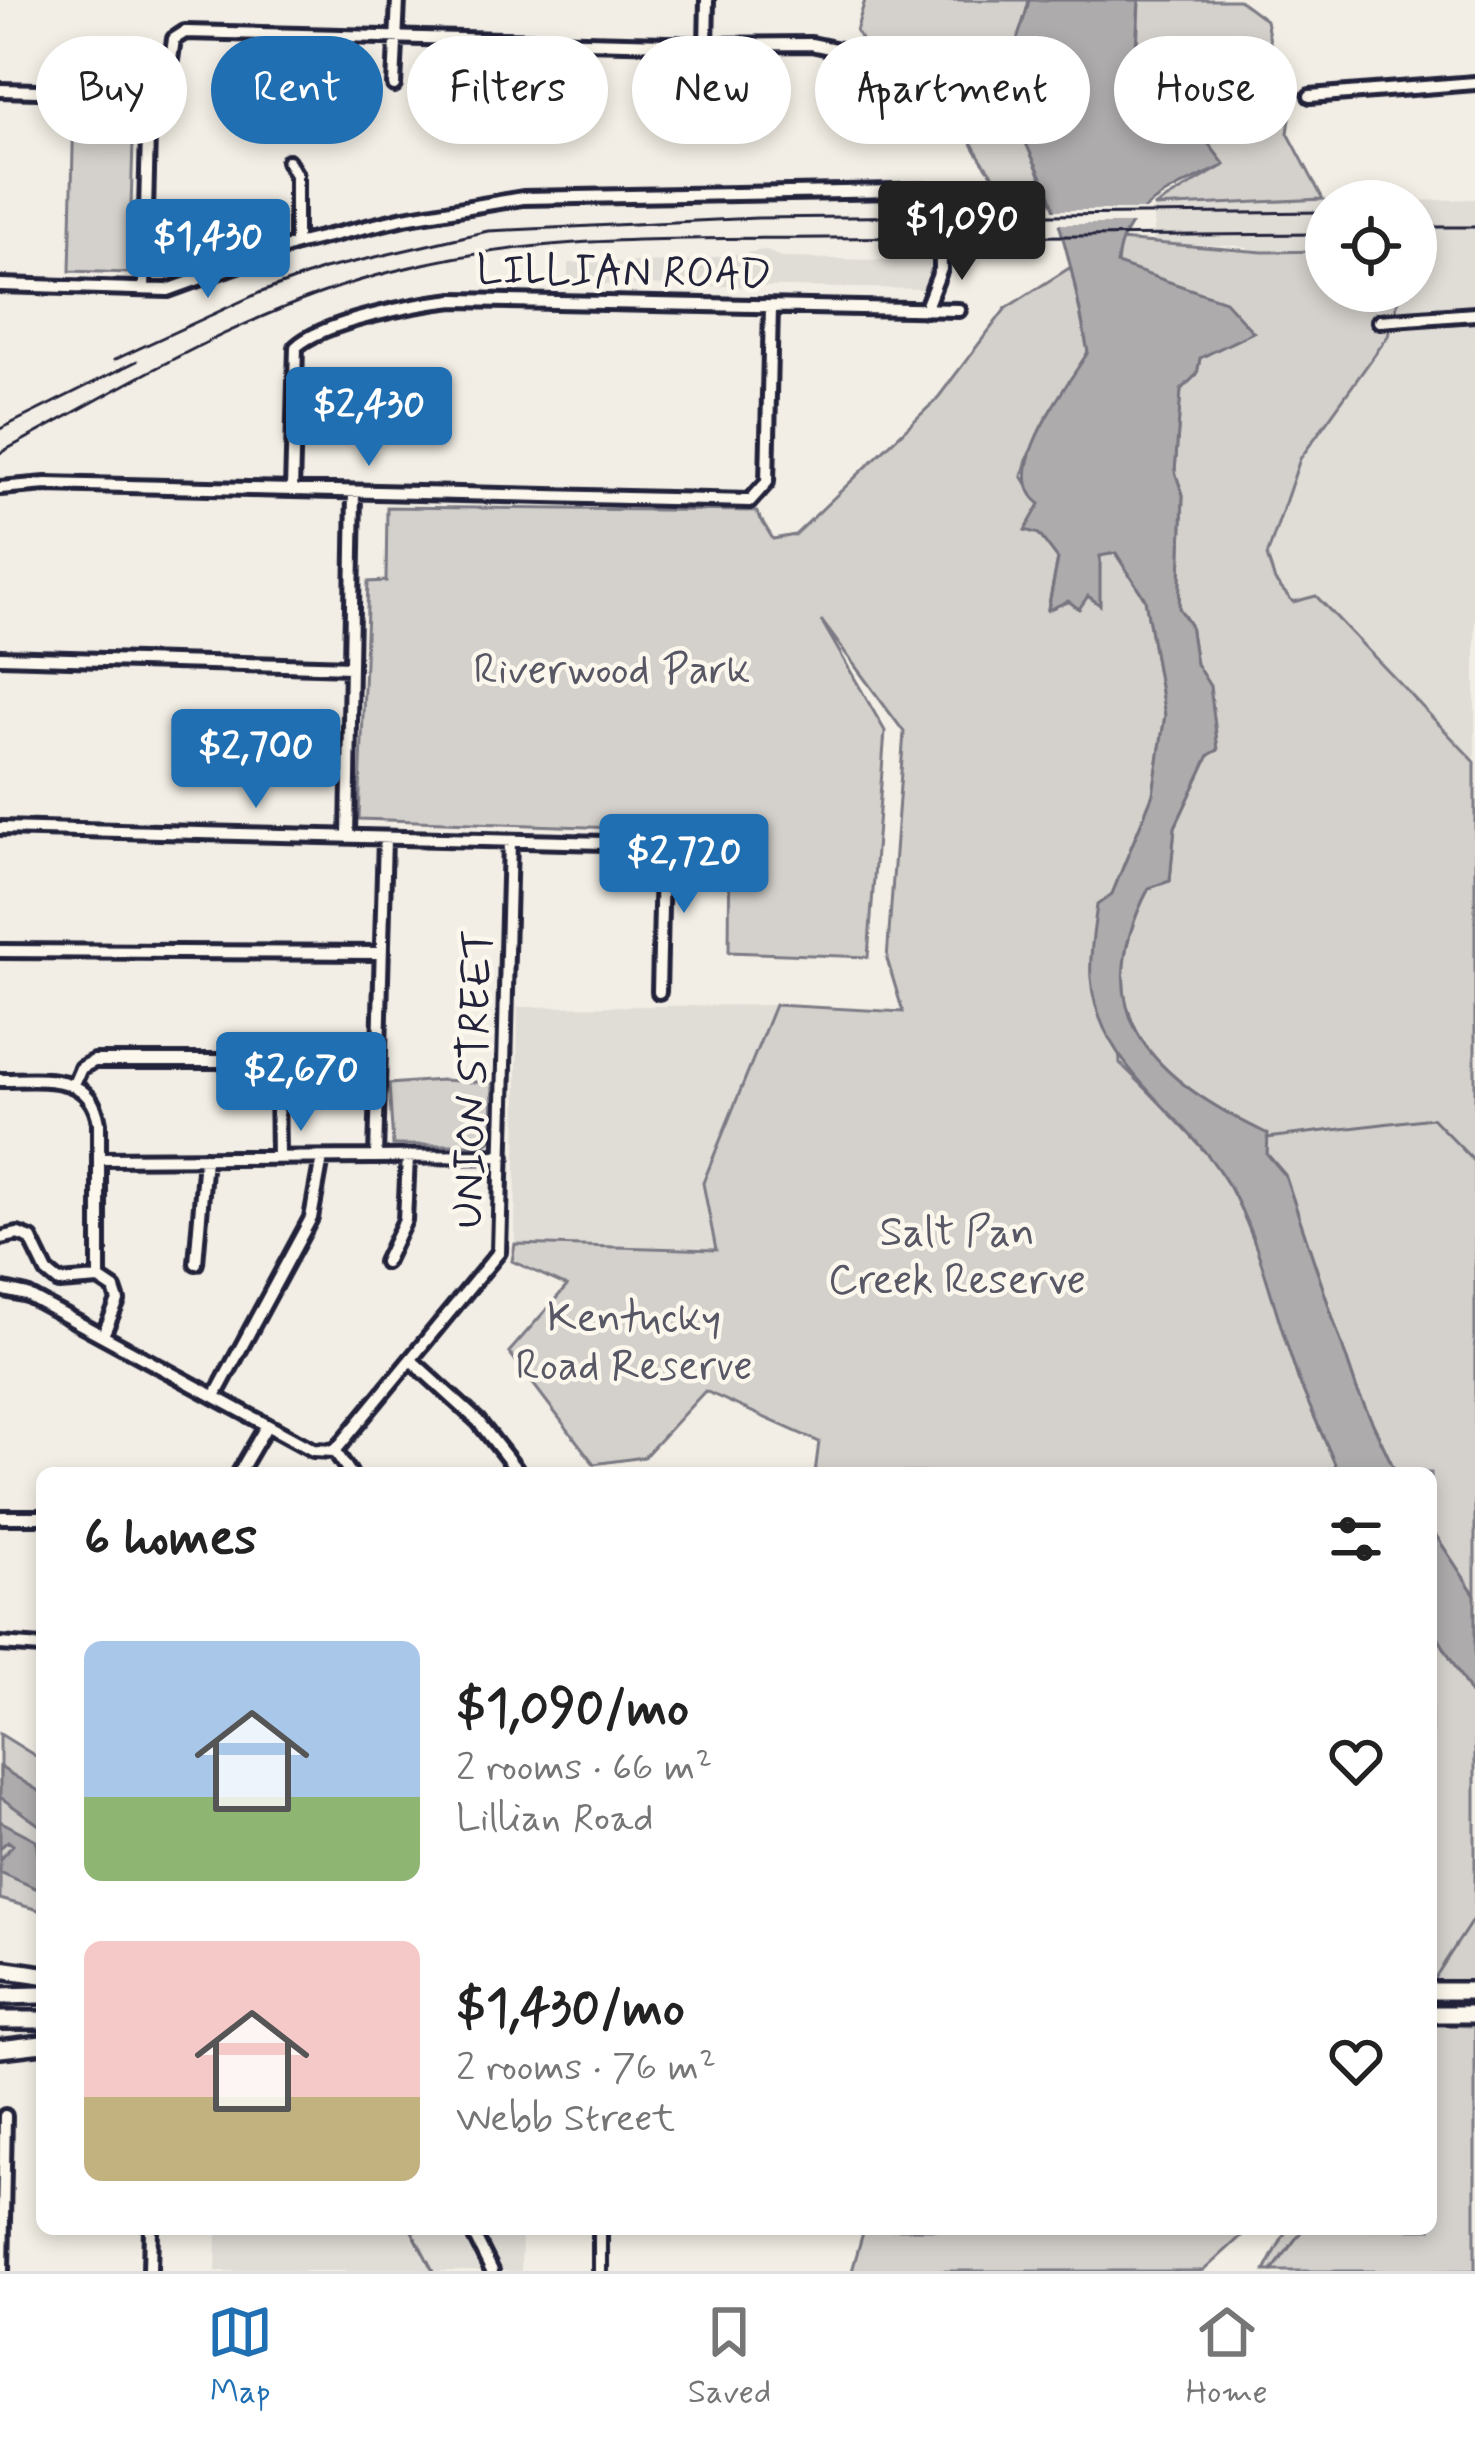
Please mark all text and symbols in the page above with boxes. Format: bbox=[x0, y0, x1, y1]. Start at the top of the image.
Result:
chip: Buy bbox=[36, 36, 187, 144]
chip: Rent bbox=[211, 36, 383, 144]
chip: Filters bbox=[407, 36, 608, 144]
chip: New bbox=[632, 36, 791, 144]
chip: Apartment bbox=[815, 36, 1090, 144]
chip: House bbox=[1114, 36, 1297, 144]
map controls bbox=[1305, 180, 1437, 312]
button: locate bbox=[1305, 180, 1437, 312]
pin: $1,090 bbox=[864, 181, 1060, 283]
text: $1,090 bbox=[905, 194, 1019, 245]
pin: $1,430 bbox=[110, 199, 306, 301]
text: $1,430 bbox=[153, 212, 263, 263]
street label: LILLIAN ROAD bbox=[476, 243, 772, 304]
pin: $2,430 bbox=[271, 367, 467, 469]
text: $2,430 bbox=[313, 380, 425, 431]
park label: Riverwood Park bbox=[474, 644, 751, 699]
pin: $2,700 bbox=[158, 709, 354, 811]
text: $2,700 bbox=[198, 722, 314, 773]
pin: $2,720 bbox=[586, 814, 782, 916]
text: $2,720 bbox=[626, 827, 742, 878]
street label: UNION STREET bbox=[442, 929, 507, 1230]
pin: $2,670 bbox=[203, 1032, 399, 1134]
text: $2,670 bbox=[243, 1045, 359, 1096]
park label: Salt Pan Creek Reserve bbox=[828, 1206, 1086, 1309]
park label: Kentucky Road Reserve bbox=[515, 1292, 753, 1395]
text: 6 homes bbox=[84, 1506, 257, 1572]
icon: filters bbox=[1323, 1506, 1389, 1572]
text: $1,090/mo bbox=[456, 1677, 689, 1743]
icon: home bbox=[180, 1689, 324, 1833]
icon: heart bbox=[1323, 1728, 1389, 1794]
text: 2 rooms · 66 m² bbox=[456, 1743, 712, 1794]
text: Lillian Road bbox=[456, 1794, 654, 1845]
text: $1,430/mo bbox=[456, 1977, 685, 2043]
icon: home bbox=[180, 1989, 324, 2133]
icon: heart bbox=[1323, 2028, 1389, 2094]
text: 2 rooms · 76 m² bbox=[456, 2043, 716, 2094]
text: Webb Street bbox=[456, 2094, 675, 2145]
tab: Map bbox=[207, 2299, 273, 2415]
tab: Saved bbox=[688, 2299, 771, 2415]
tab: Home bbox=[1186, 2299, 1268, 2415]

